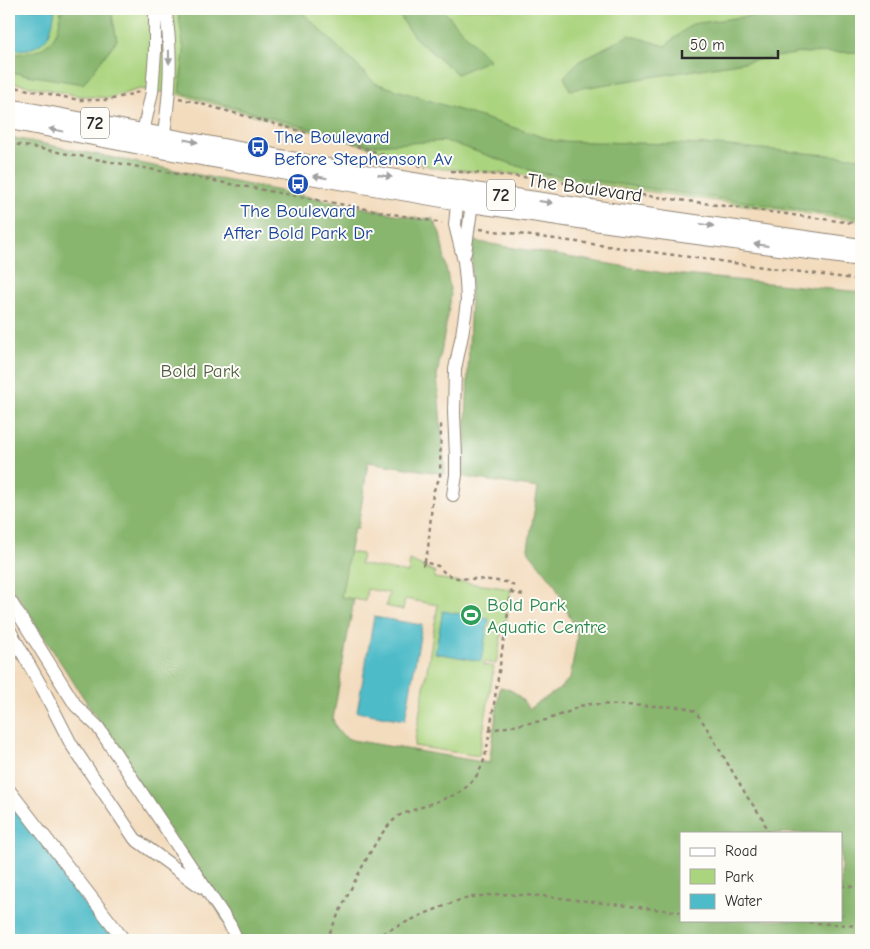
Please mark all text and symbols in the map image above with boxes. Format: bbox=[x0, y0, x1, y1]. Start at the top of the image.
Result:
scale bar bbox=[682, 28, 779, 60]
text: 50 m bbox=[690, 36, 725, 54]
one-way arrow bbox=[165, 49, 173, 65]
road number: 72 bbox=[81, 108, 109, 138]
one-way arrow bbox=[48, 125, 64, 133]
place label: The Boulevard Before Stephenson Av bbox=[274, 126, 452, 170]
bus stop icon: The Boulevard Before Stephenson Av bbox=[246, 135, 270, 159]
one-way arrow bbox=[183, 138, 199, 146]
street label: The Boulevard bbox=[526, 169, 644, 207]
bus stop icon: The Boulevard After Bold Park Dr bbox=[286, 172, 310, 196]
one-way arrow bbox=[311, 173, 327, 181]
one-way arrow bbox=[378, 173, 394, 181]
road number: 72 bbox=[487, 180, 515, 210]
one-way arrow bbox=[538, 198, 554, 206]
place label: The Boulevard After Bold Park Dr bbox=[223, 200, 373, 244]
one-way arrow bbox=[699, 221, 715, 229]
one-way arrow bbox=[753, 241, 769, 249]
park label: Bold Park bbox=[161, 360, 240, 382]
place label: Bold Park Aquatic Centre bbox=[487, 594, 606, 638]
sports icon: Bold Park Aquatic Centre bbox=[459, 603, 483, 627]
legend bbox=[680, 832, 842, 922]
text: Road bbox=[725, 842, 757, 860]
text: Park bbox=[725, 868, 754, 886]
text: Water bbox=[725, 892, 762, 910]

